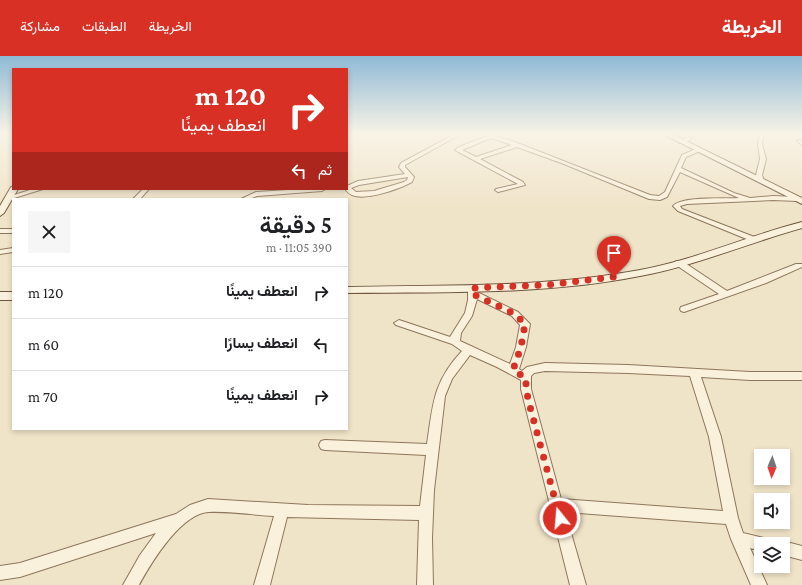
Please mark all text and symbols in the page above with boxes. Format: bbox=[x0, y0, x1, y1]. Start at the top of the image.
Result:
text: الخريطة bbox=[722, 16, 782, 37]
text: مشاركة bbox=[20, 18, 60, 34]
text: الطبقات bbox=[82, 18, 126, 34]
text: الخريطة bbox=[148, 18, 192, 34]
text: 120 m bbox=[195, 80, 266, 111]
icon: right bbox=[280, 84, 332, 136]
text: انعطف يمينًا bbox=[181, 115, 266, 135]
icon: left bbox=[288, 160, 310, 182]
text: ثم bbox=[318, 162, 332, 178]
button: close bbox=[28, 211, 70, 253]
text: 5 دقيقة bbox=[260, 211, 332, 238]
pin bbox=[597, 236, 631, 277]
text: 390 m · 11:05 bbox=[266, 240, 332, 255]
icon: arrive bbox=[603, 242, 625, 264]
icon: right bbox=[310, 282, 332, 304]
text: انعطف يمينًا bbox=[226, 283, 298, 299]
text: 120 m bbox=[28, 285, 64, 301]
icon: left bbox=[310, 334, 332, 356]
text: انعطف يسارًا bbox=[224, 335, 298, 351]
text: 60 m bbox=[28, 337, 59, 353]
icon: right bbox=[310, 386, 332, 408]
text: انعطف يمينًا bbox=[226, 387, 298, 403]
text: 70 m bbox=[28, 389, 58, 405]
north arrow bbox=[754, 449, 790, 485]
map controls bbox=[754, 449, 790, 573]
button: sound bbox=[754, 493, 790, 529]
position arrow bbox=[539, 497, 581, 539]
button: layers bbox=[754, 537, 790, 573]

